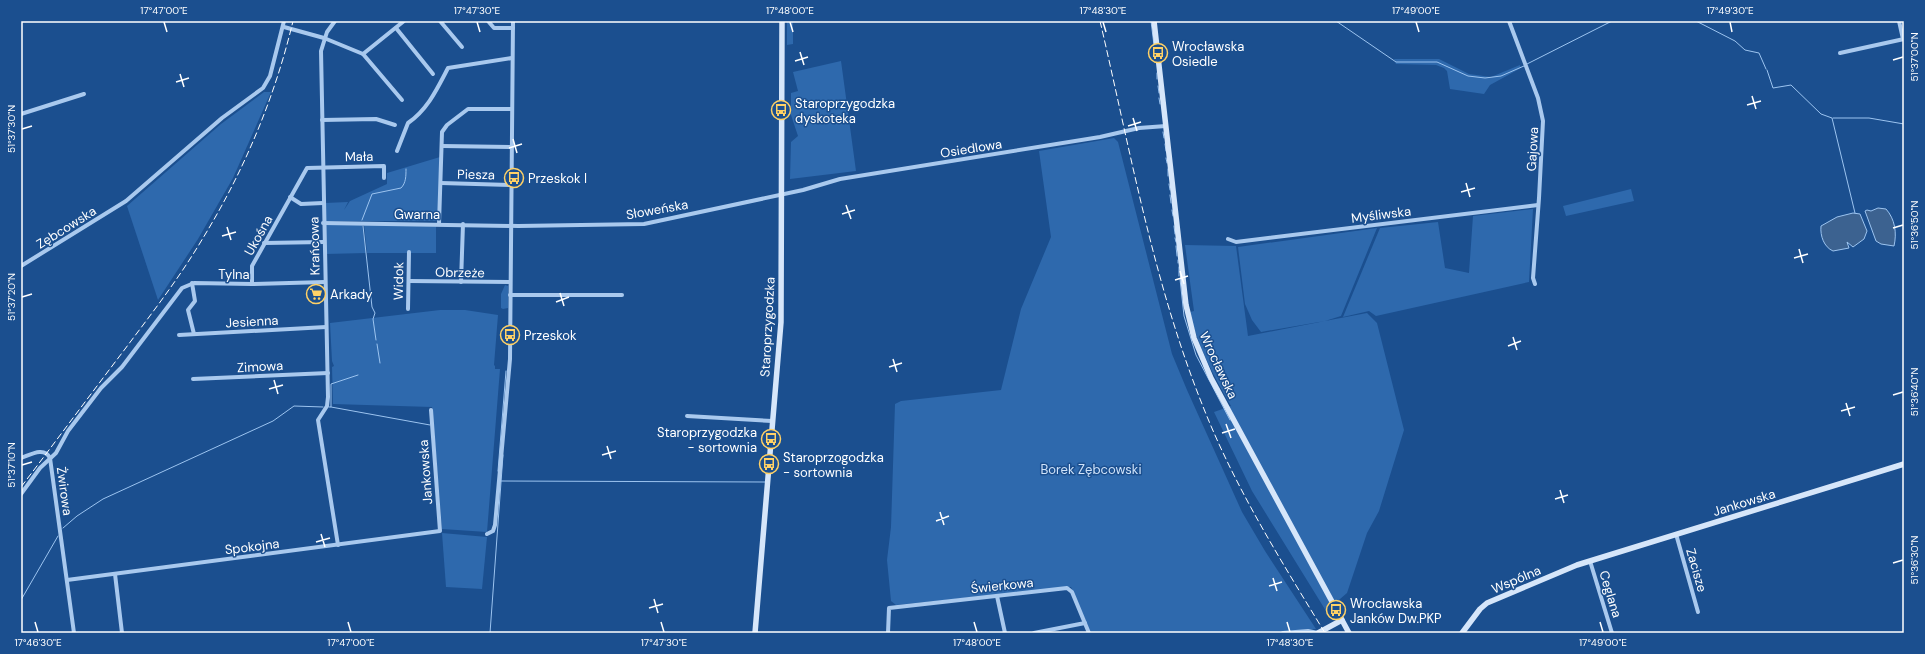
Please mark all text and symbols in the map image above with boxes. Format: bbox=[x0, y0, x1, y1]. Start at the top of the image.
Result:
text: 17°47'00"E bbox=[140, 4, 188, 17]
text: 17°47'30"E bbox=[454, 4, 501, 17]
text: 17°48'00"E bbox=[766, 4, 814, 17]
text: 17°48'30"E bbox=[1080, 4, 1127, 17]
text: 17°49'00"E bbox=[1392, 4, 1440, 17]
text: 17°49'30"E bbox=[1706, 4, 1754, 17]
text: 51°37'00"N bbox=[1908, 32, 1921, 82]
place label: Wrocławska Osiedle bbox=[1172, 38, 1244, 70]
bus stop icon: Wrocławska Osiedle bbox=[1147, 42, 1169, 64]
place label: Staroprzygodzka dyskoteka bbox=[795, 95, 895, 127]
bus stop icon: Staroprzygodzka dyskoteka bbox=[770, 99, 792, 121]
text: 51°37'30"N bbox=[5, 105, 18, 153]
street label: Gajowa bbox=[1523, 126, 1542, 172]
street label: Osiedlowa bbox=[939, 135, 1003, 162]
street label: Mała bbox=[345, 148, 373, 165]
street label: Piesza bbox=[457, 166, 495, 183]
bus stop icon: Przeskok I bbox=[503, 167, 525, 189]
place label: Przeskok I bbox=[528, 170, 587, 187]
street label: Słoweńska bbox=[625, 196, 690, 223]
text: 51°36'50"N bbox=[1908, 200, 1921, 249]
street label: Zębcowska bbox=[33, 202, 99, 253]
street label: Myśliwska bbox=[1350, 202, 1412, 227]
street label: Gwarna bbox=[394, 206, 440, 223]
street label: Ukośna bbox=[240, 212, 276, 258]
street label: Krańcowa bbox=[305, 217, 324, 275]
street label: Widok bbox=[390, 261, 407, 300]
street label: Obrzeże bbox=[435, 264, 485, 281]
street label: Tylna bbox=[218, 266, 250, 283]
text: 51°37'20"N bbox=[5, 273, 18, 321]
street label: Staroprzygodzka bbox=[756, 277, 779, 377]
supermarket icon: Arkady bbox=[305, 283, 327, 305]
place label: Arkady bbox=[330, 286, 372, 303]
street label: Jesienna bbox=[225, 312, 279, 331]
bus stop icon: Przeskok bbox=[499, 324, 521, 346]
place label: Przeskok bbox=[524, 327, 577, 344]
street label: Wrocławska bbox=[1196, 329, 1242, 402]
street label: Zimowa bbox=[237, 357, 283, 376]
text: 51°36'40"N bbox=[1908, 368, 1921, 416]
place label: Staroprzygodzka - sortownia bbox=[657, 424, 757, 456]
bus stop icon: Staroprzygodzka - sortownia bbox=[760, 428, 782, 450]
street label: Jankowska bbox=[415, 439, 436, 505]
text: 51°37'10"N bbox=[5, 442, 18, 488]
place label: Staroprzogodzka - sortownia bbox=[783, 449, 884, 481]
bus stop icon: Staroprzogodzka - sortownia bbox=[758, 453, 780, 475]
park label: Borek Zębcowski bbox=[1040, 461, 1142, 478]
street label: Żwirowa bbox=[53, 466, 76, 516]
street label: Jankowska bbox=[1711, 485, 1778, 520]
street label: Spokojna bbox=[224, 535, 280, 558]
text: 51°36'30"N bbox=[1908, 535, 1921, 585]
street label: Zacisze bbox=[1682, 546, 1711, 594]
street label: Wspólna bbox=[1489, 561, 1543, 597]
street label: Ceglana bbox=[1595, 569, 1626, 620]
street label: Świerkowa bbox=[970, 574, 1034, 597]
place label: Wrocławska Janków Dw.PKP bbox=[1350, 595, 1442, 627]
bus stop icon: Wrocławska Janków Dw.PKP bbox=[1325, 599, 1347, 621]
text: 17°46'30"E bbox=[14, 636, 62, 649]
text: 17°47'00"E bbox=[327, 636, 375, 649]
text: 17°47'30"E bbox=[641, 636, 688, 649]
text: 17°48'00"E bbox=[953, 636, 1001, 649]
text: 17°48'30"E bbox=[1267, 636, 1314, 649]
text: 17°49'00"E bbox=[1579, 636, 1627, 649]

